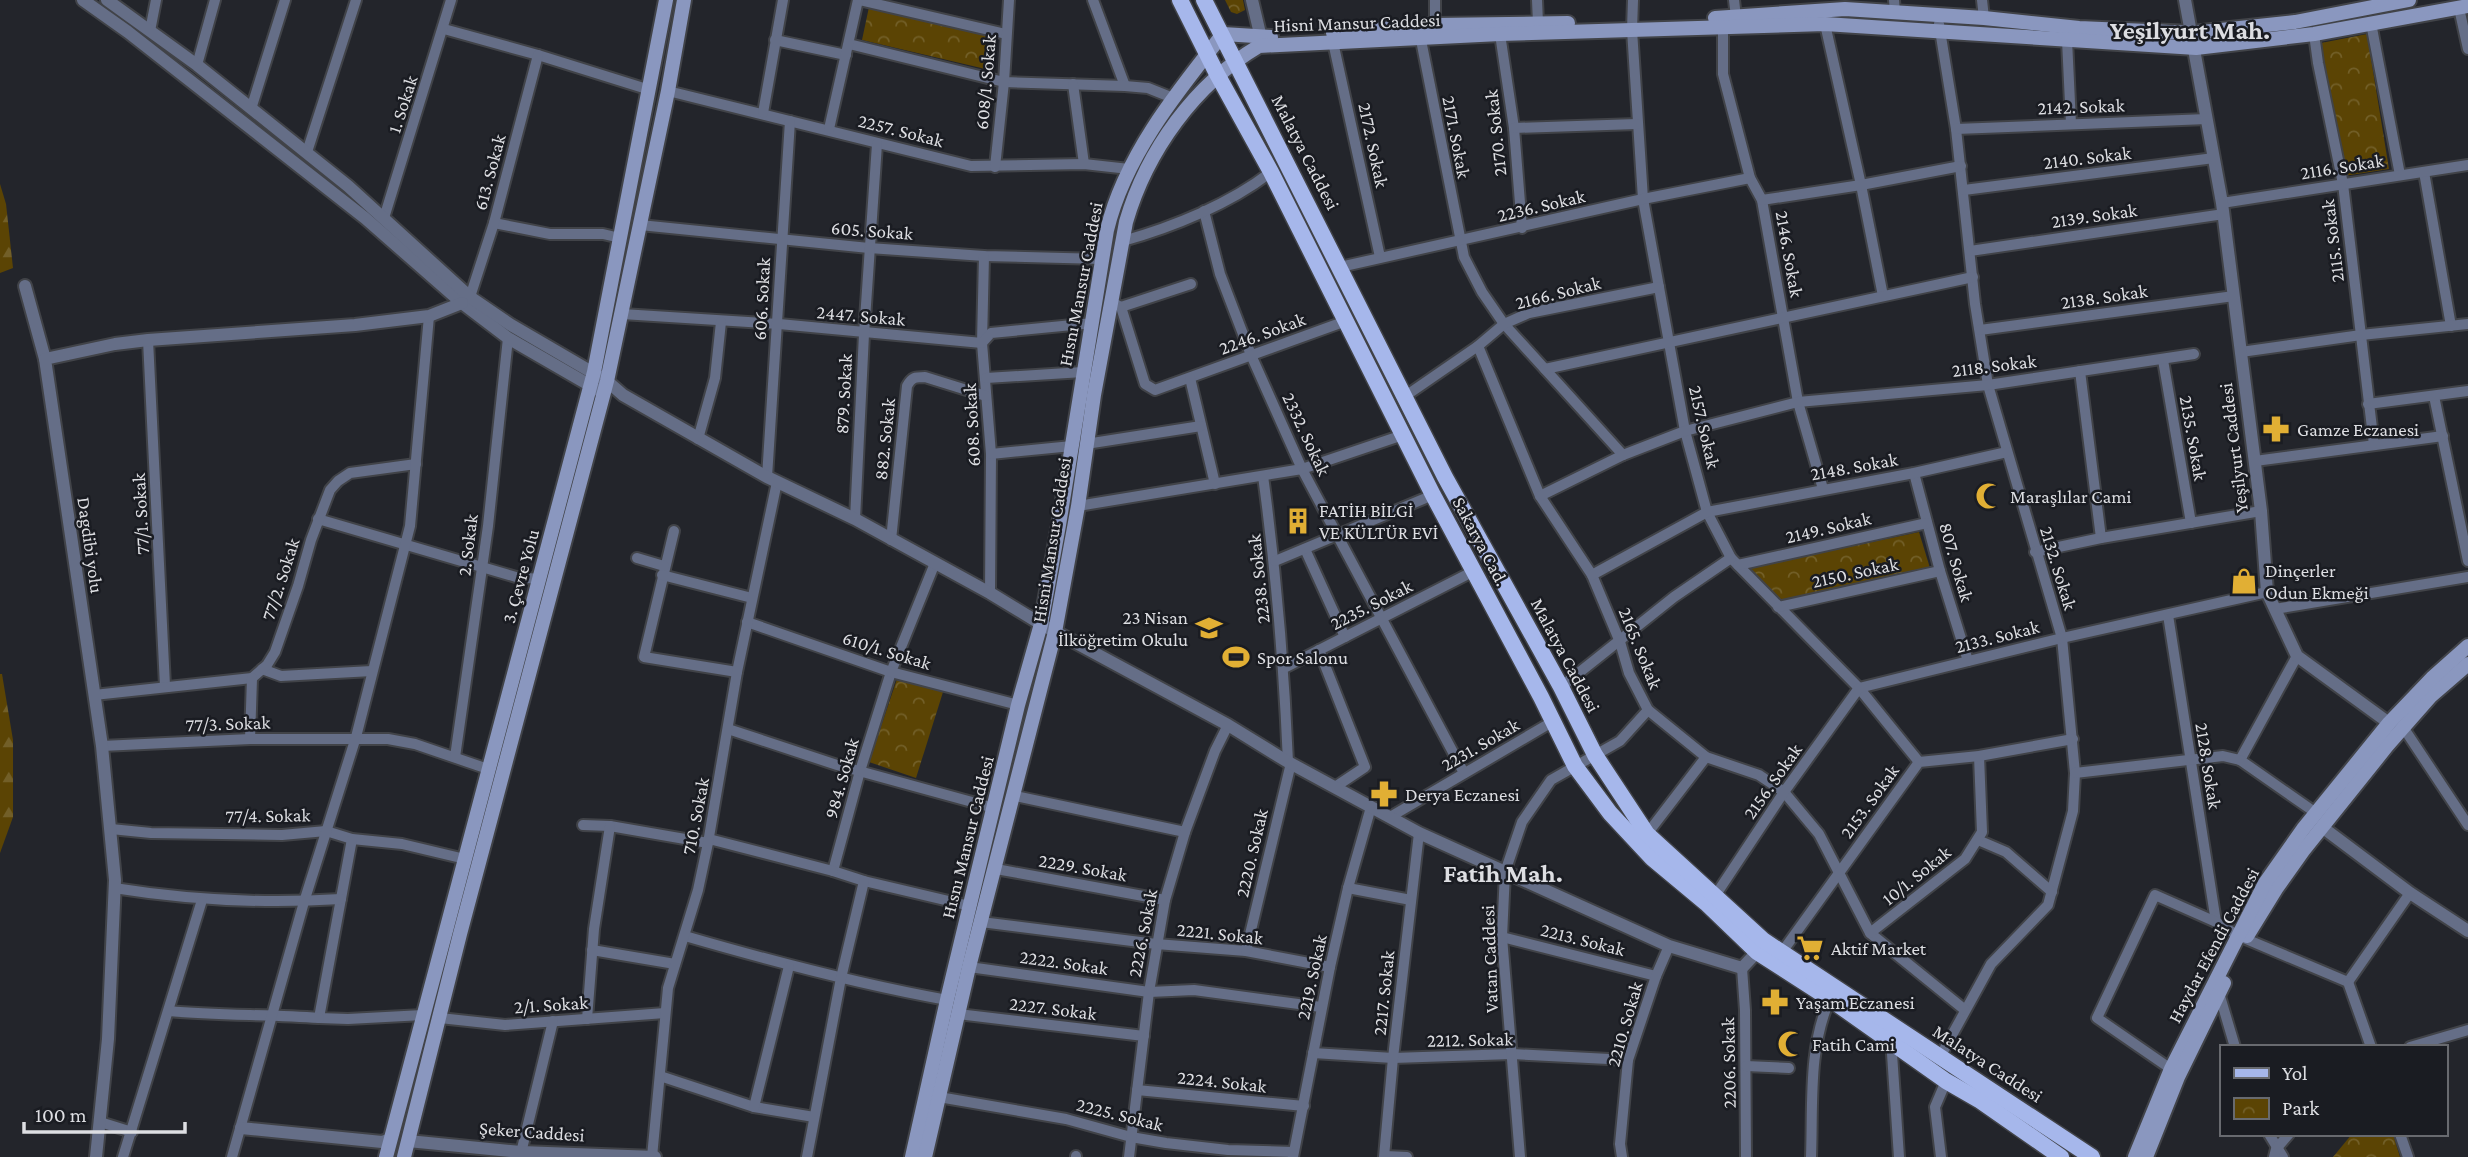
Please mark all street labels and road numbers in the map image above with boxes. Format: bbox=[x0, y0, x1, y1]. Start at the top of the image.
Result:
street label: Hisni Mansur Caddesi bbox=[1273, 9, 1441, 36]
street label: 608/1. Sokak bbox=[971, 33, 1000, 131]
street label: 1. Sokak bbox=[383, 72, 422, 136]
street label: 2170. Sokak bbox=[1480, 88, 1510, 177]
street label: Malatya Caddesi bbox=[1268, 91, 1344, 213]
street label: 2171. Sokak bbox=[1438, 94, 1475, 181]
street label: 2142. Sokak bbox=[2037, 94, 2126, 119]
street label: 2172. Sokak bbox=[1354, 101, 1393, 190]
street label: 2257. Sokak bbox=[856, 110, 947, 151]
street label: 613. Sokak bbox=[469, 131, 510, 212]
street label: 2140. Sokak bbox=[2042, 142, 2133, 173]
street label: 2116. Sokak bbox=[2299, 149, 2386, 183]
street label: 2236. Sokak bbox=[1495, 185, 1588, 226]
street label: 2115. Sokak bbox=[2317, 197, 2348, 284]
street label: 2139. Sokak bbox=[2050, 199, 2139, 232]
street label: Hısnı Mansur Caddesi bbox=[1054, 200, 1107, 368]
street label: 2146. Sokak bbox=[1772, 209, 1808, 300]
street label: 605. Sokak bbox=[830, 217, 915, 244]
street label: 606. Sokak bbox=[749, 256, 774, 341]
street label: 2166. Sokak bbox=[1513, 271, 1604, 313]
street label: 2138. Sokak bbox=[2059, 280, 2150, 313]
street label: 2447. Sokak bbox=[816, 301, 907, 330]
street label: 2246. Sokak bbox=[1216, 308, 1309, 359]
street label: 2118. Sokak bbox=[1951, 350, 2038, 381]
street label: 879. Sokak bbox=[831, 352, 856, 435]
street label: 608. Sokak bbox=[959, 382, 984, 467]
street label: Yeşilyurt Caddesi bbox=[2215, 382, 2252, 514]
street label: 2157. Sokak bbox=[1685, 383, 1724, 472]
street label: 2332. Sokak bbox=[1278, 389, 1335, 480]
street label: 2135. Sokak bbox=[2176, 394, 2211, 483]
street label: 882. Sokak bbox=[870, 396, 899, 481]
street label: 2148. Sokak bbox=[1809, 448, 1900, 484]
street label: Hisni Mansur Caddesi bbox=[1028, 456, 1075, 624]
street label: 77/1. Sokak bbox=[128, 472, 153, 556]
street label: Sakarya Cad. bbox=[1448, 493, 1513, 589]
street label: Dagdibi yolu bbox=[73, 496, 108, 595]
street label: 2149. Sokak bbox=[1783, 507, 1874, 548]
street label: 2. Sokak bbox=[453, 512, 482, 577]
street label: 807. Sokak bbox=[1935, 520, 1978, 605]
street label: 2132. Sokak bbox=[2036, 524, 2081, 613]
street label: 3. Çevre Yolu bbox=[498, 527, 543, 625]
street label: 2238. Sokak bbox=[1243, 532, 1274, 625]
street label: 77/2. Sokak bbox=[257, 534, 304, 623]
street label: 2150. Sokak bbox=[1810, 553, 1901, 592]
street label: 2235. Sokak bbox=[1327, 574, 1416, 634]
street label: Malatya Caddesi bbox=[1527, 595, 1604, 716]
street label: 2165. Sokak bbox=[1615, 604, 1667, 693]
street label: 2133. Sokak bbox=[1953, 616, 2042, 657]
street label: 610/1. Sokak bbox=[840, 627, 935, 674]
street label: 77/3. Sokak bbox=[185, 711, 272, 735]
street label: 2231. Sokak bbox=[1438, 713, 1524, 775]
street label: 2128. Sokak bbox=[2191, 721, 2226, 812]
street label: 984. Sokak bbox=[820, 735, 863, 821]
street label: 2156. Sokak bbox=[1739, 739, 1806, 823]
street label: Hısnı Mansur Caddesi bbox=[937, 754, 998, 921]
street label: 2153. Sokak bbox=[1836, 760, 1904, 842]
street label: 710. Sokak bbox=[678, 775, 713, 857]
street label: 77/4. Sokak bbox=[225, 804, 312, 827]
street label: 2220. Sokak bbox=[1231, 806, 1272, 899]
street label: 10/1. Sokak bbox=[1878, 841, 1956, 909]
street label: 2229. Sokak bbox=[1037, 849, 1130, 886]
street label: Haydar Efendi Caddesi bbox=[2164, 864, 2263, 1026]
street label: 2226. Sokak bbox=[1124, 886, 1162, 979]
street label: Vatan Caddesi bbox=[1477, 905, 1502, 1013]
street label: 2221. Sokak bbox=[1176, 919, 1265, 949]
street label: 2213. Sokak bbox=[1539, 919, 1628, 960]
street label: 2219. Sokak bbox=[1292, 932, 1331, 1022]
street label: 2222. Sokak bbox=[1018, 946, 1110, 979]
street label: 2217. Sokak bbox=[1369, 949, 1398, 1037]
street label: 2210. Sokak bbox=[1602, 978, 1647, 1069]
street label: 2/1. Sokak bbox=[513, 991, 590, 1018]
street label: 2227. Sokak bbox=[1008, 993, 1099, 1024]
street label: 2206. Sokak bbox=[1717, 1016, 1740, 1109]
street label: Malatya Caddesi bbox=[1929, 1020, 2046, 1107]
street label: 2212. Sokak bbox=[1427, 1028, 1514, 1051]
street label: 2224. Sokak bbox=[1176, 1066, 1269, 1097]
street label: 2225. Sokak bbox=[1074, 1094, 1166, 1136]
street label: Şeker Caddesi bbox=[479, 1117, 585, 1146]

